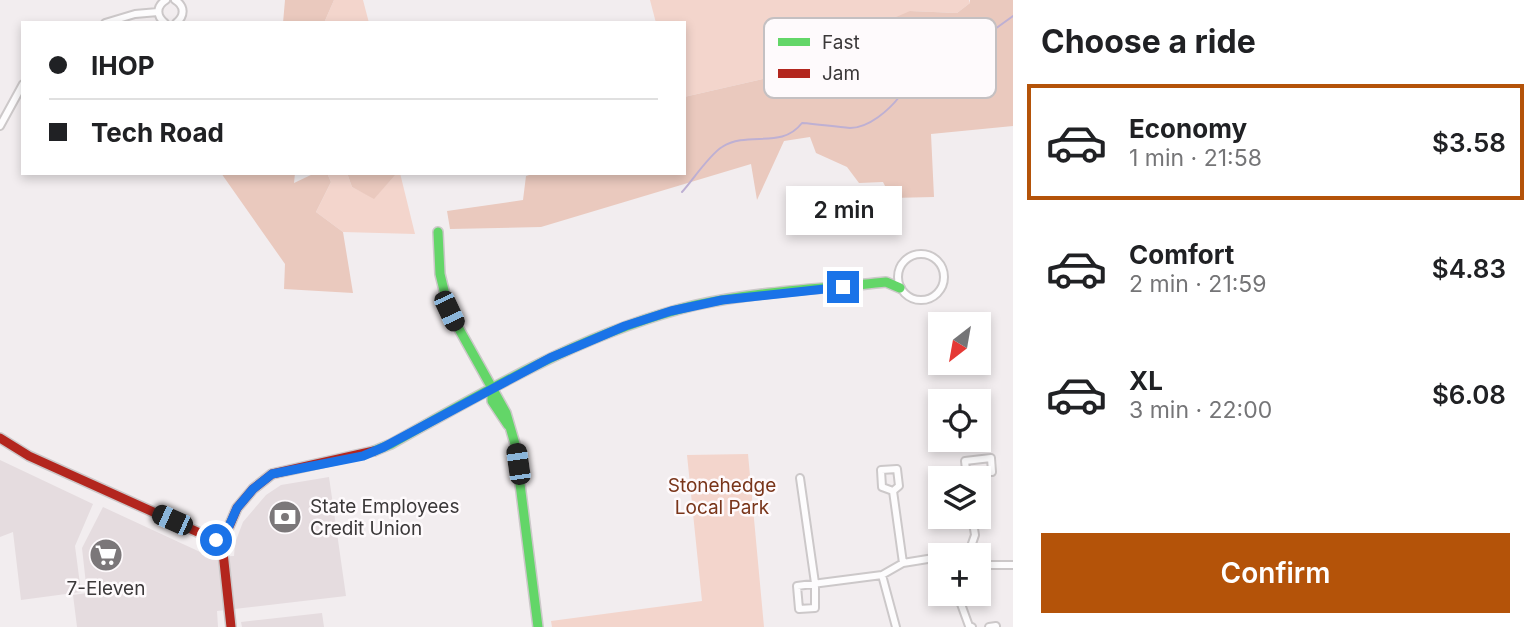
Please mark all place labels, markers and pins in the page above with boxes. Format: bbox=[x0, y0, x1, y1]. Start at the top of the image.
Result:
place label: State Employees Credit Union bbox=[310, 495, 459, 540]
bank icon: State Employees Credit Union bbox=[266, 498, 304, 536]
supermarket icon: 7-Eleven bbox=[87, 536, 125, 574]
place label: 7-Eleven bbox=[67, 577, 145, 600]

